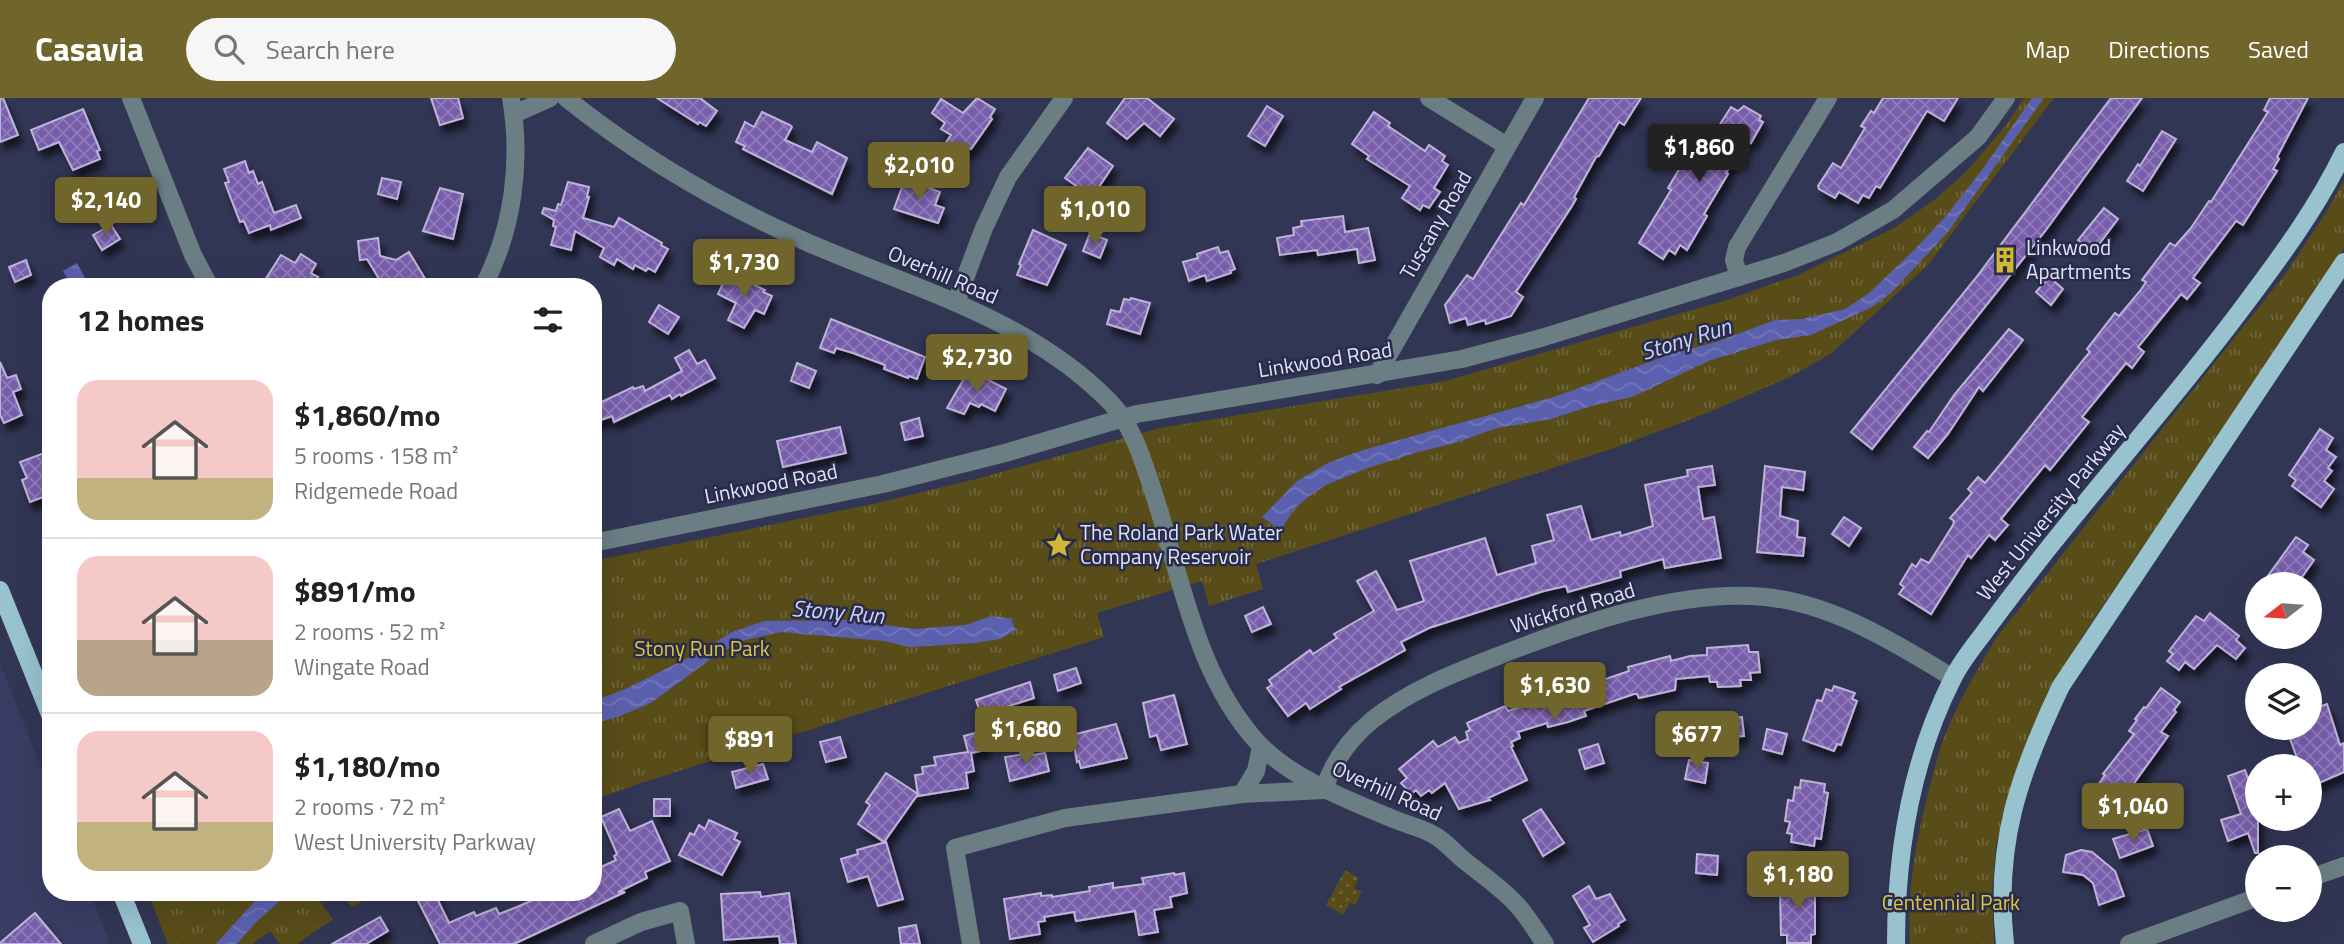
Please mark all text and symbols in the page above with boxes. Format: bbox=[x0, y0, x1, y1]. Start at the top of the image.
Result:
search box bbox=[186, 18, 676, 81]
text: Casavia bbox=[35, 24, 144, 74]
icon: search bbox=[210, 30, 248, 68]
text: Search here bbox=[266, 30, 395, 69]
text: Map bbox=[2025, 31, 2070, 67]
text: Directions bbox=[2108, 31, 2210, 67]
text: Saved bbox=[2248, 31, 2309, 67]
pin: $1,860 bbox=[1642, 125, 1756, 184]
text: $1,860 bbox=[1664, 129, 1734, 164]
pin: $2,010 bbox=[862, 142, 976, 202]
text: $2,010 bbox=[884, 147, 954, 182]
street label: Tuscany Road bbox=[1391, 164, 1479, 285]
pin: $2,140 bbox=[49, 178, 163, 237]
text: $2,140 bbox=[71, 182, 141, 217]
pin: $1,010 bbox=[1038, 186, 1152, 246]
text: $1,010 bbox=[1060, 191, 1130, 226]
place label: Linkwood Apartments bbox=[2026, 231, 2131, 287]
street label: Overhill Road bbox=[883, 236, 1004, 312]
pin: $1,730 bbox=[687, 240, 801, 299]
text: $1,730 bbox=[709, 244, 779, 279]
building icon: Linkwood Apartments bbox=[1990, 245, 2020, 275]
text: 12 homes bbox=[77, 297, 204, 343]
icon: filters bbox=[529, 301, 567, 339]
water label: Stony Run bbox=[1636, 308, 1736, 369]
street label: Linkwood Road bbox=[1256, 333, 1394, 385]
pin: $2,730 bbox=[920, 334, 1034, 394]
text: $2,730 bbox=[942, 339, 1012, 374]
text: $1,860/mo bbox=[294, 392, 440, 438]
icon: home bbox=[133, 408, 217, 492]
street label: West University Parkway bbox=[1968, 415, 2132, 607]
text: 5 rooms · 158 m² bbox=[294, 438, 458, 473]
street label: Linkwood Road bbox=[701, 454, 840, 512]
text: Ridgemede Road bbox=[294, 473, 458, 508]
place label: The Roland Park Water Company Reservoir bbox=[1080, 516, 1283, 572]
place icon: The Roland Park Water Company Reservoir bbox=[1044, 530, 1074, 560]
text: $891/mo bbox=[294, 568, 416, 614]
north arrow bbox=[2245, 572, 2322, 649]
map controls bbox=[2245, 572, 2322, 922]
street label: Wickford Road bbox=[1507, 573, 1639, 641]
icon: home bbox=[133, 584, 217, 668]
water label: Stony Run bbox=[790, 590, 886, 633]
text: 2 rooms · 52 m² bbox=[294, 614, 445, 649]
park label: Stony Run Park bbox=[634, 632, 770, 664]
text: Wingate Road bbox=[294, 649, 430, 684]
pin: $1,630 bbox=[1498, 662, 1612, 722]
button: layers bbox=[2245, 663, 2322, 740]
text: $1,630 bbox=[1520, 667, 1590, 702]
pin: $1,680 bbox=[969, 706, 1083, 766]
text: $1,680 bbox=[991, 711, 1061, 746]
pin: $677 bbox=[1656, 712, 1738, 771]
pin: $891 bbox=[709, 716, 791, 776]
text: $677 bbox=[1671, 716, 1723, 751]
text: $891 bbox=[724, 721, 776, 756]
text: $1,180/mo bbox=[294, 743, 440, 789]
street label: Overhill Road bbox=[1327, 752, 1447, 829]
button: + bbox=[2245, 754, 2322, 831]
icon: home bbox=[133, 759, 217, 843]
pin: $1,040 bbox=[2076, 784, 2190, 843]
text: $1,040 bbox=[2098, 788, 2168, 823]
text: 2 rooms · 72 m² bbox=[294, 789, 445, 824]
text: West University Parkway bbox=[294, 824, 536, 859]
button: − bbox=[2245, 845, 2322, 922]
pin: $1,180 bbox=[1741, 852, 1855, 911]
text: $1,180 bbox=[1763, 856, 1833, 891]
park label: Centennial Park bbox=[1882, 886, 2020, 918]

